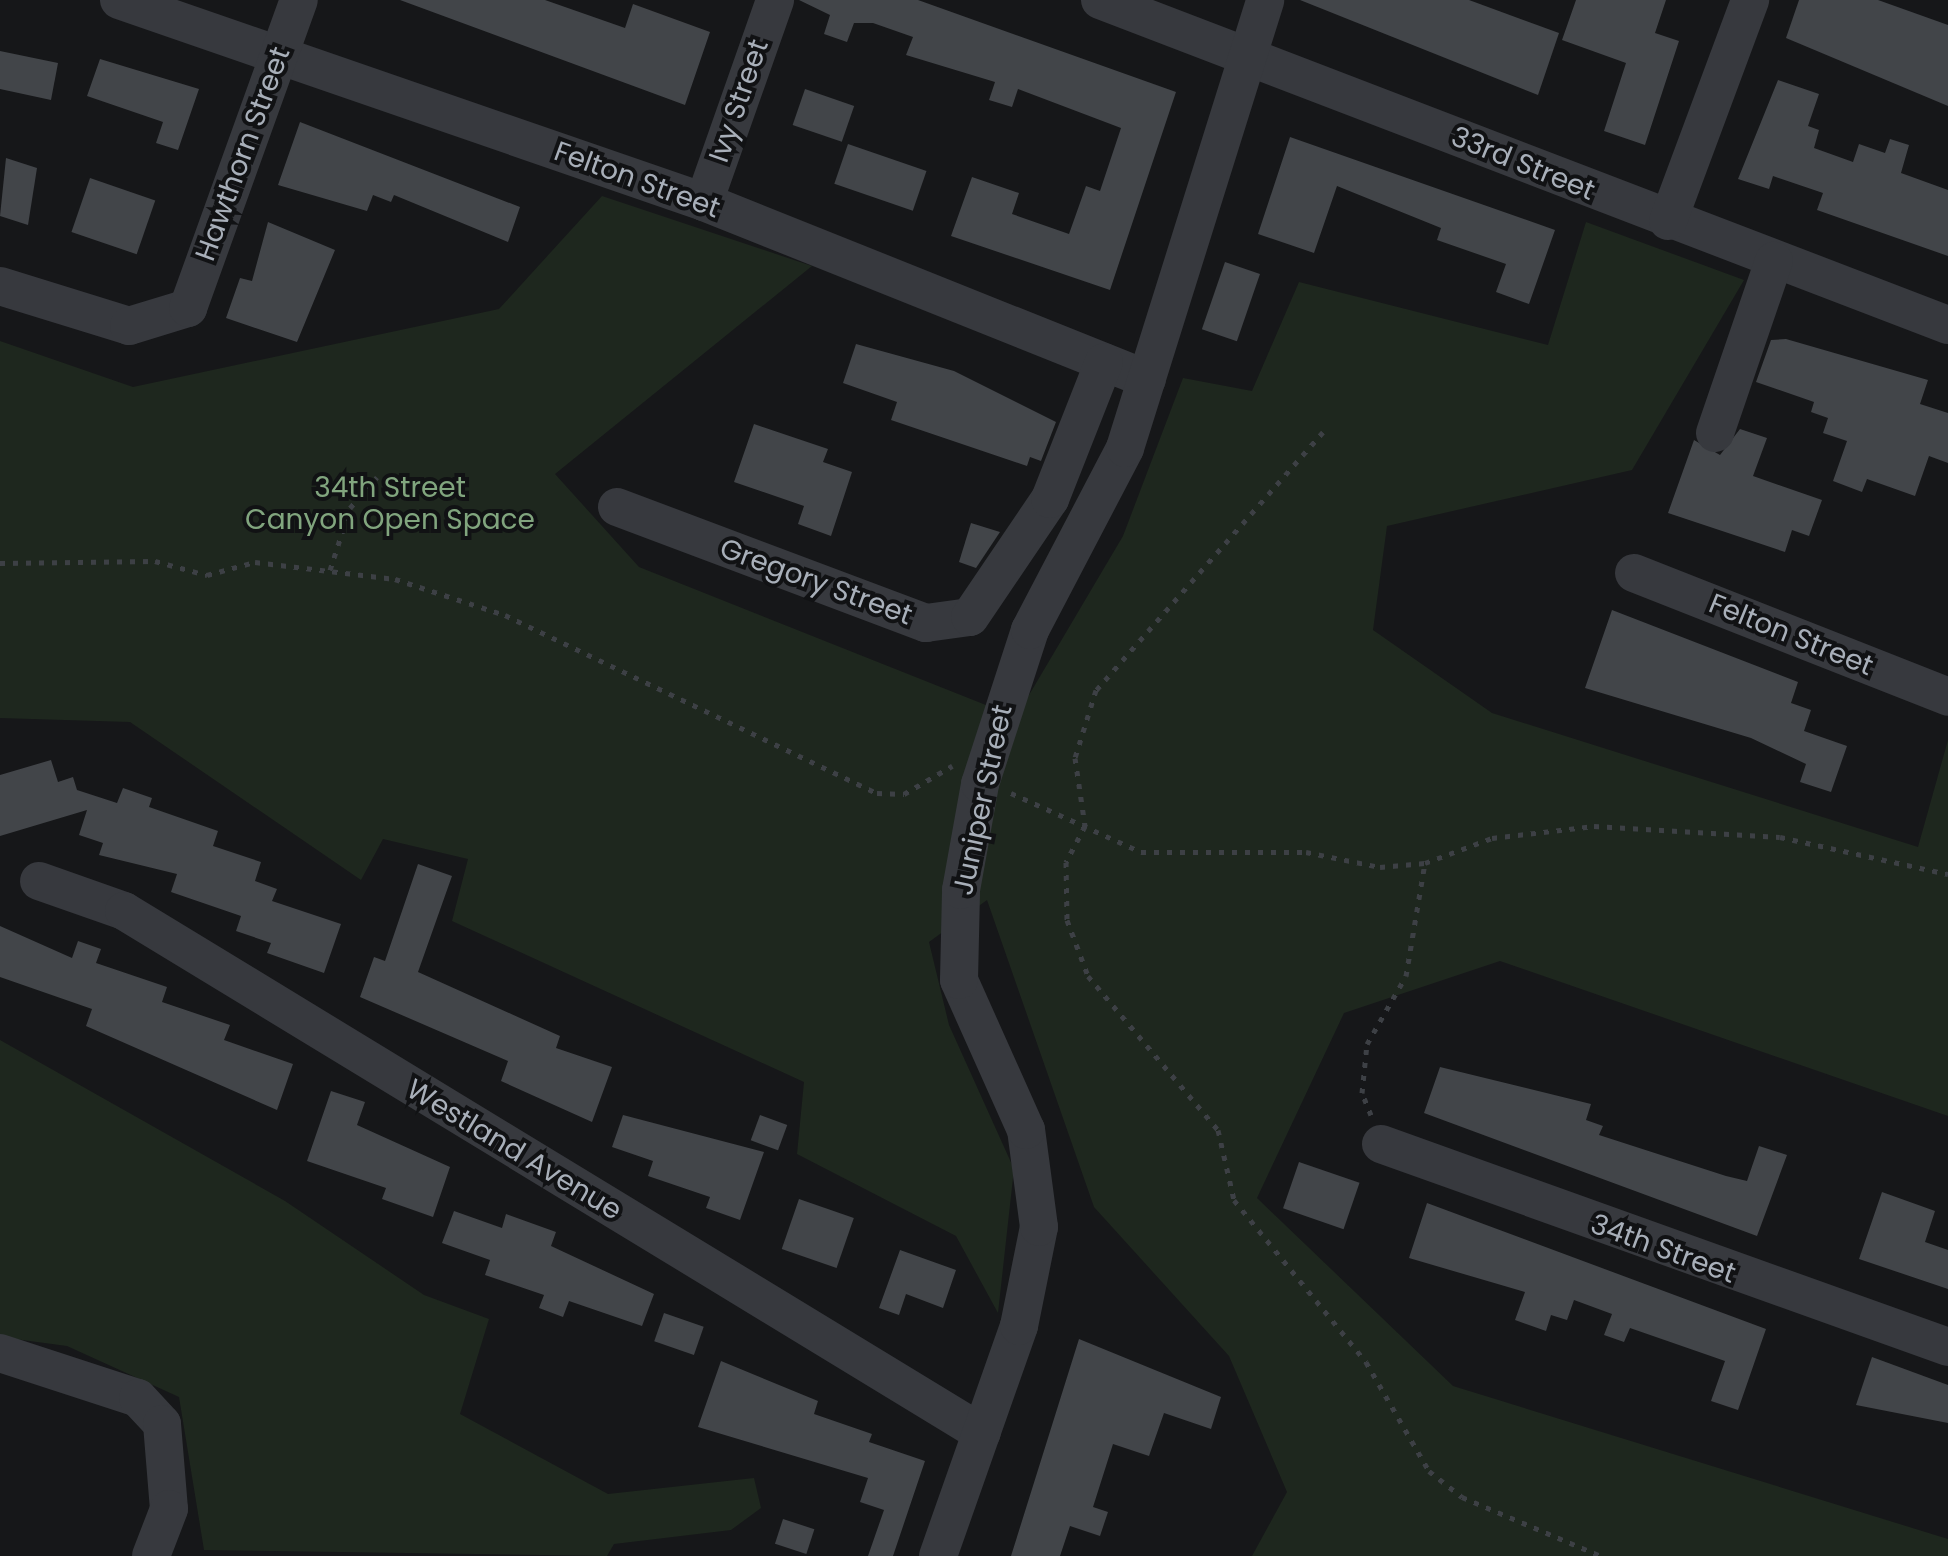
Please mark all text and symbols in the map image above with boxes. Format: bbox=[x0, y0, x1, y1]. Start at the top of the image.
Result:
street label: Ivy Street bbox=[702, 35, 776, 167]
street label: Hawthorn Street bbox=[189, 42, 297, 266]
street label: 33rd Street bbox=[1446, 120, 1600, 208]
street label: Felton Street bbox=[550, 134, 724, 226]
park label: 34th Street Canyon Open Space bbox=[245, 471, 535, 537]
street label: Gregory Street bbox=[715, 532, 917, 632]
street label: Felton Street bbox=[1704, 587, 1878, 683]
street label: Juniper Street bbox=[946, 702, 1020, 898]
street label: Westland Avenue bbox=[400, 1073, 628, 1227]
street label: 34th Street bbox=[1586, 1207, 1740, 1291]

